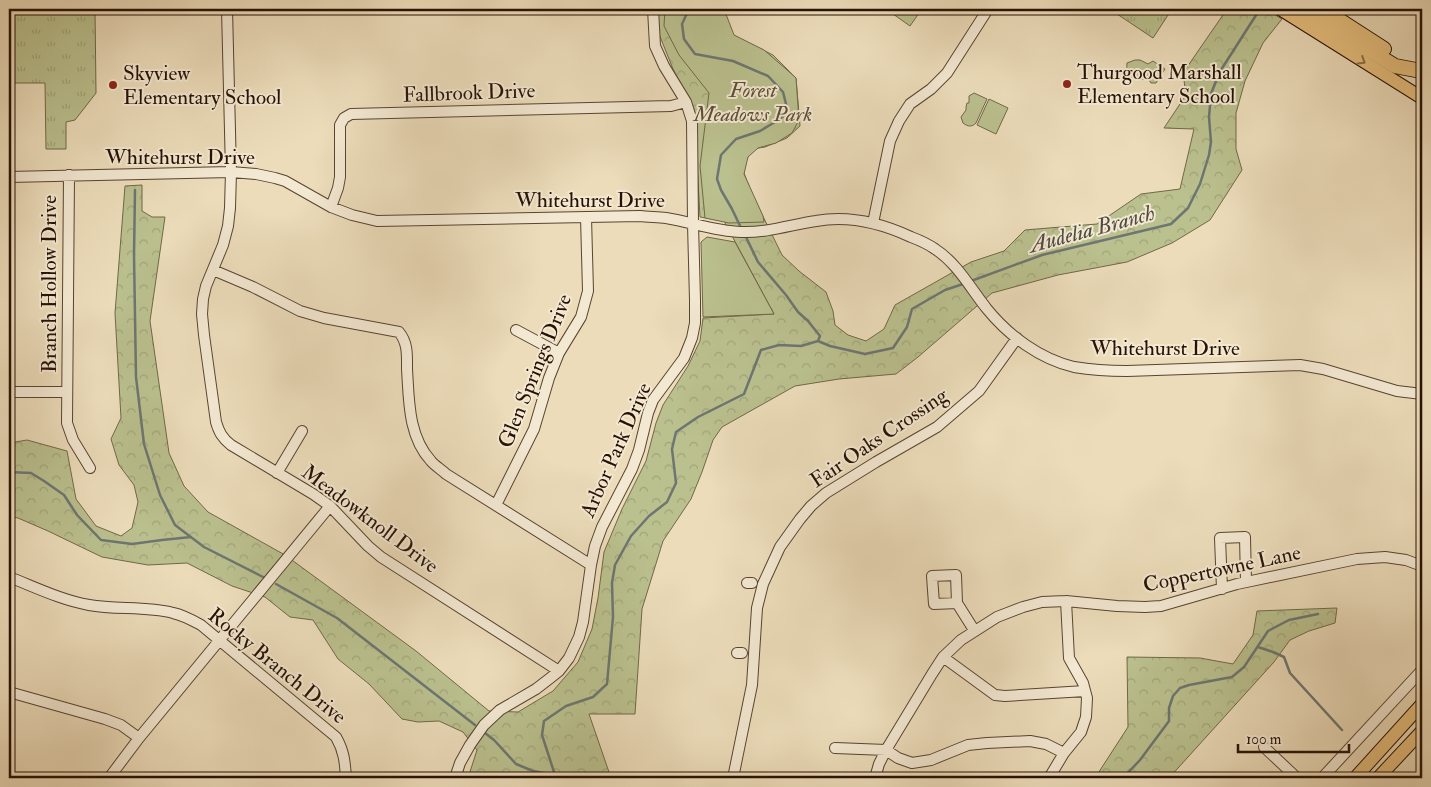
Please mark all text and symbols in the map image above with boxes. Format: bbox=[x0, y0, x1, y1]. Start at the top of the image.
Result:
one-way arrow bbox=[1356, 54, 1365, 64]
place label: Thurgood Marshall Elementary School bbox=[1077, 59, 1242, 110]
place label: Skyview Elementary School bbox=[123, 60, 282, 111]
street label: Fallbrook Drive bbox=[402, 77, 536, 109]
park label: Forest Meadows Park bbox=[692, 77, 812, 128]
marker: Thurgood Marshall Elementary School bbox=[1061, 78, 1073, 90]
marker: Skyview Elementary School bbox=[107, 79, 119, 91]
street label: Whitehurst Drive bbox=[104, 144, 255, 171]
street label: Whitehurst Drive bbox=[514, 187, 665, 214]
street label: Branch Hollow Drive bbox=[36, 195, 63, 373]
water label: Audelia Branch bbox=[1024, 199, 1158, 260]
street label: Glen Springs Drive bbox=[492, 290, 578, 452]
street label: Whitehurst Drive bbox=[1089, 335, 1240, 362]
street label: Arbor Park Drive bbox=[574, 378, 658, 522]
street label: Fair Oaks Crossing bbox=[805, 382, 954, 494]
street label: Meadowknoll Drive bbox=[296, 459, 444, 579]
street label: Coppertowne Lane bbox=[1141, 539, 1304, 599]
street label: Rocky Branch Drive bbox=[202, 602, 352, 730]
scale bar bbox=[1238, 722, 1350, 754]
text: 100 m bbox=[1246, 730, 1282, 749]

